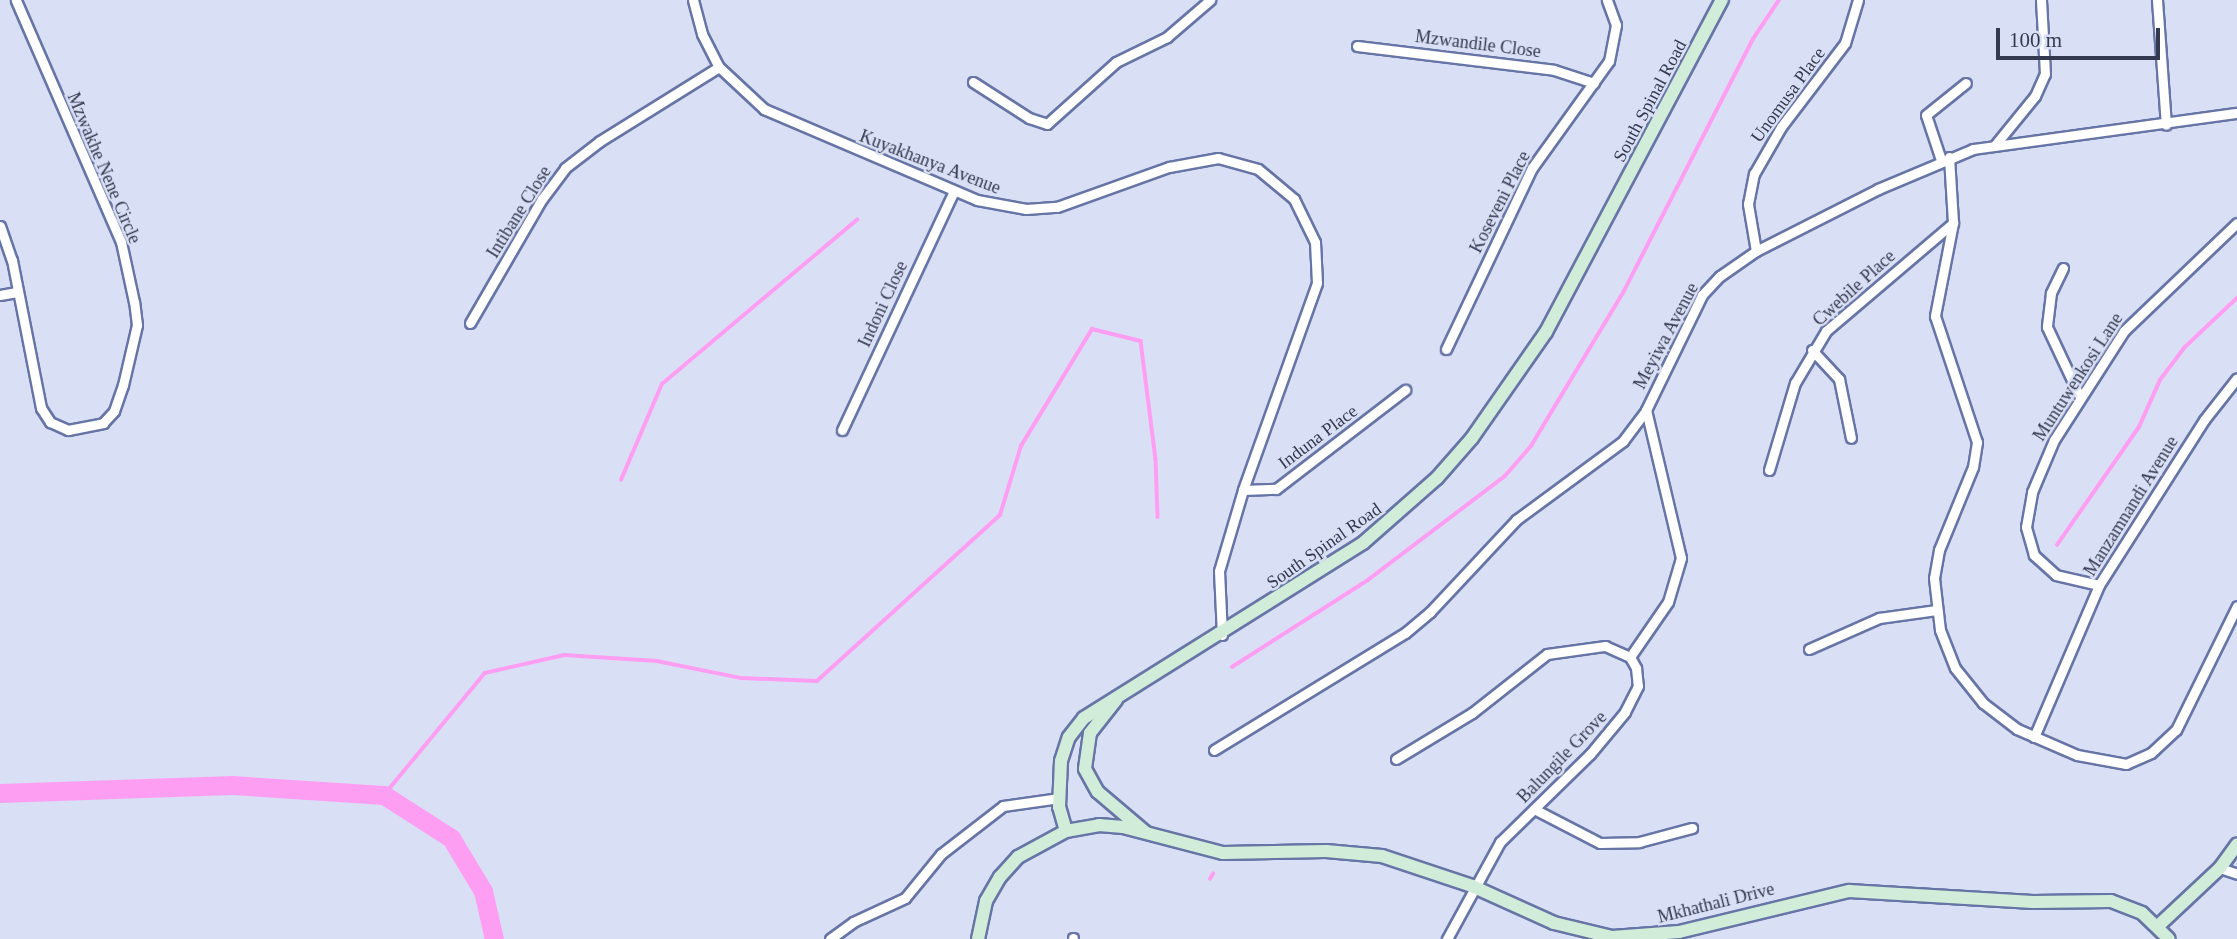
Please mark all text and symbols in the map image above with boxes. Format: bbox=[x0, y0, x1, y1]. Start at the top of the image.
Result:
scale bar bbox=[1999, 14, 2164, 58]
street label: Mzwandile Close bbox=[1414, 26, 1542, 62]
text: 100 m bbox=[2009, 28, 2062, 52]
street label: South Spinal Road bbox=[1609, 36, 1691, 166]
street label: Unomusa Place bbox=[1746, 43, 1830, 147]
street label: Mzwakhe Nene Circle bbox=[62, 89, 146, 247]
street label: Kuyakhanya Avenue bbox=[856, 125, 1004, 199]
street label: Koseveni Place bbox=[1465, 147, 1535, 257]
street label: Intibane Close bbox=[482, 162, 556, 262]
street label: Cwebile Place bbox=[1808, 245, 1900, 331]
street label: Indoni Close bbox=[854, 258, 912, 350]
street label: Meyiwa Avenue bbox=[1629, 279, 1703, 393]
street label: Muntuwenkosi Lane bbox=[2029, 309, 2127, 445]
street label: Induna Place bbox=[1274, 400, 1362, 474]
street label: Manzamnandi Avenue bbox=[2079, 432, 2183, 580]
street label: South Spinal Road bbox=[1263, 498, 1385, 594]
street label: Balungile Grove bbox=[1513, 707, 1611, 807]
street label: Mkhathali Drive bbox=[1655, 878, 1777, 928]

